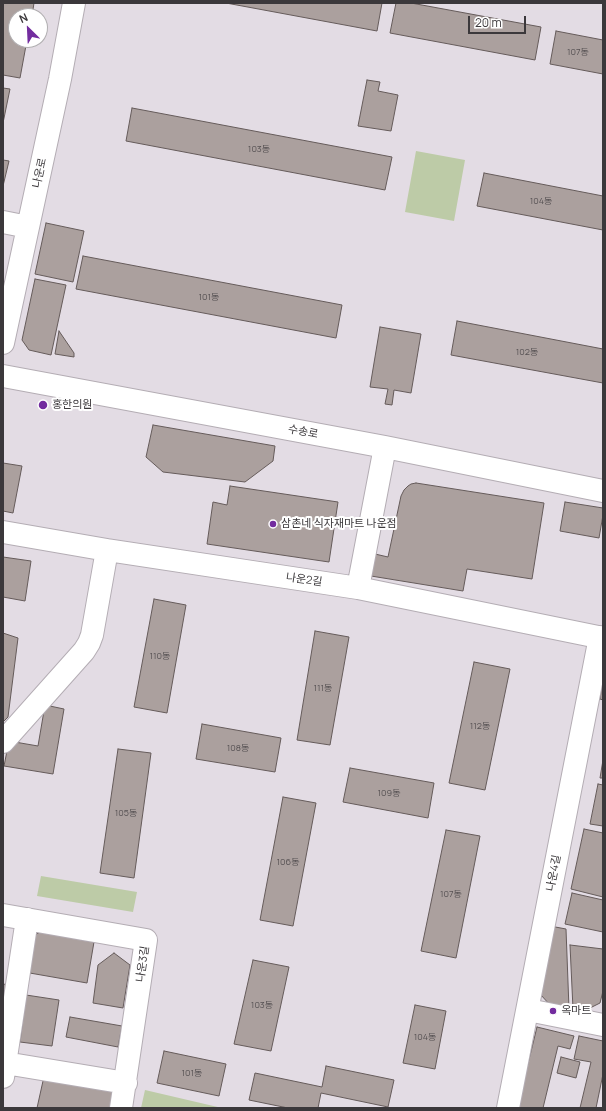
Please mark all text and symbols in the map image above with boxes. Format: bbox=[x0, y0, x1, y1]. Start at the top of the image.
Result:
north arrow bbox=[8, 8, 48, 48]
scale bar bbox=[470, 8, 528, 34]
text: N bbox=[17, 9, 30, 26]
text: 20 m bbox=[475, 14, 502, 31]
house number: 107동 bbox=[567, 47, 589, 57]
house number: 103동 bbox=[248, 144, 270, 154]
street label: 나운로 bbox=[30, 157, 50, 189]
house number: 104동 bbox=[530, 196, 552, 206]
house number: 101동 bbox=[199, 292, 219, 302]
house number: 102동 bbox=[516, 347, 538, 357]
place label: 홍한의원 bbox=[52, 398, 92, 412]
marker: 홍한의원 bbox=[37, 399, 49, 411]
street label: 수송로 bbox=[287, 423, 319, 441]
place label: 삼촌네 식자재마트 나운점 bbox=[281, 517, 397, 531]
marker: 삼촌네 식자재마트 나운점 bbox=[268, 519, 278, 529]
street label: 나운2길 bbox=[285, 571, 323, 589]
house number: 110동 bbox=[150, 651, 170, 661]
house number: 111동 bbox=[314, 683, 332, 693]
house number: 112동 bbox=[470, 721, 490, 731]
house number: 108동 bbox=[227, 743, 249, 753]
house number: 109동 bbox=[378, 788, 400, 798]
house number: 105동 bbox=[115, 808, 137, 818]
street label: 나운4길 bbox=[544, 854, 564, 892]
house number: 106동 bbox=[277, 857, 299, 867]
house number: 107동 bbox=[440, 889, 462, 899]
street label: 나운3길 bbox=[134, 945, 152, 983]
house number: 103동 bbox=[251, 1000, 273, 1010]
place label: 옥마트 bbox=[561, 1004, 591, 1018]
marker: 옥마트 bbox=[548, 1006, 558, 1016]
house number: 104동 bbox=[414, 1032, 436, 1042]
house number: 101동 bbox=[182, 1068, 202, 1078]

